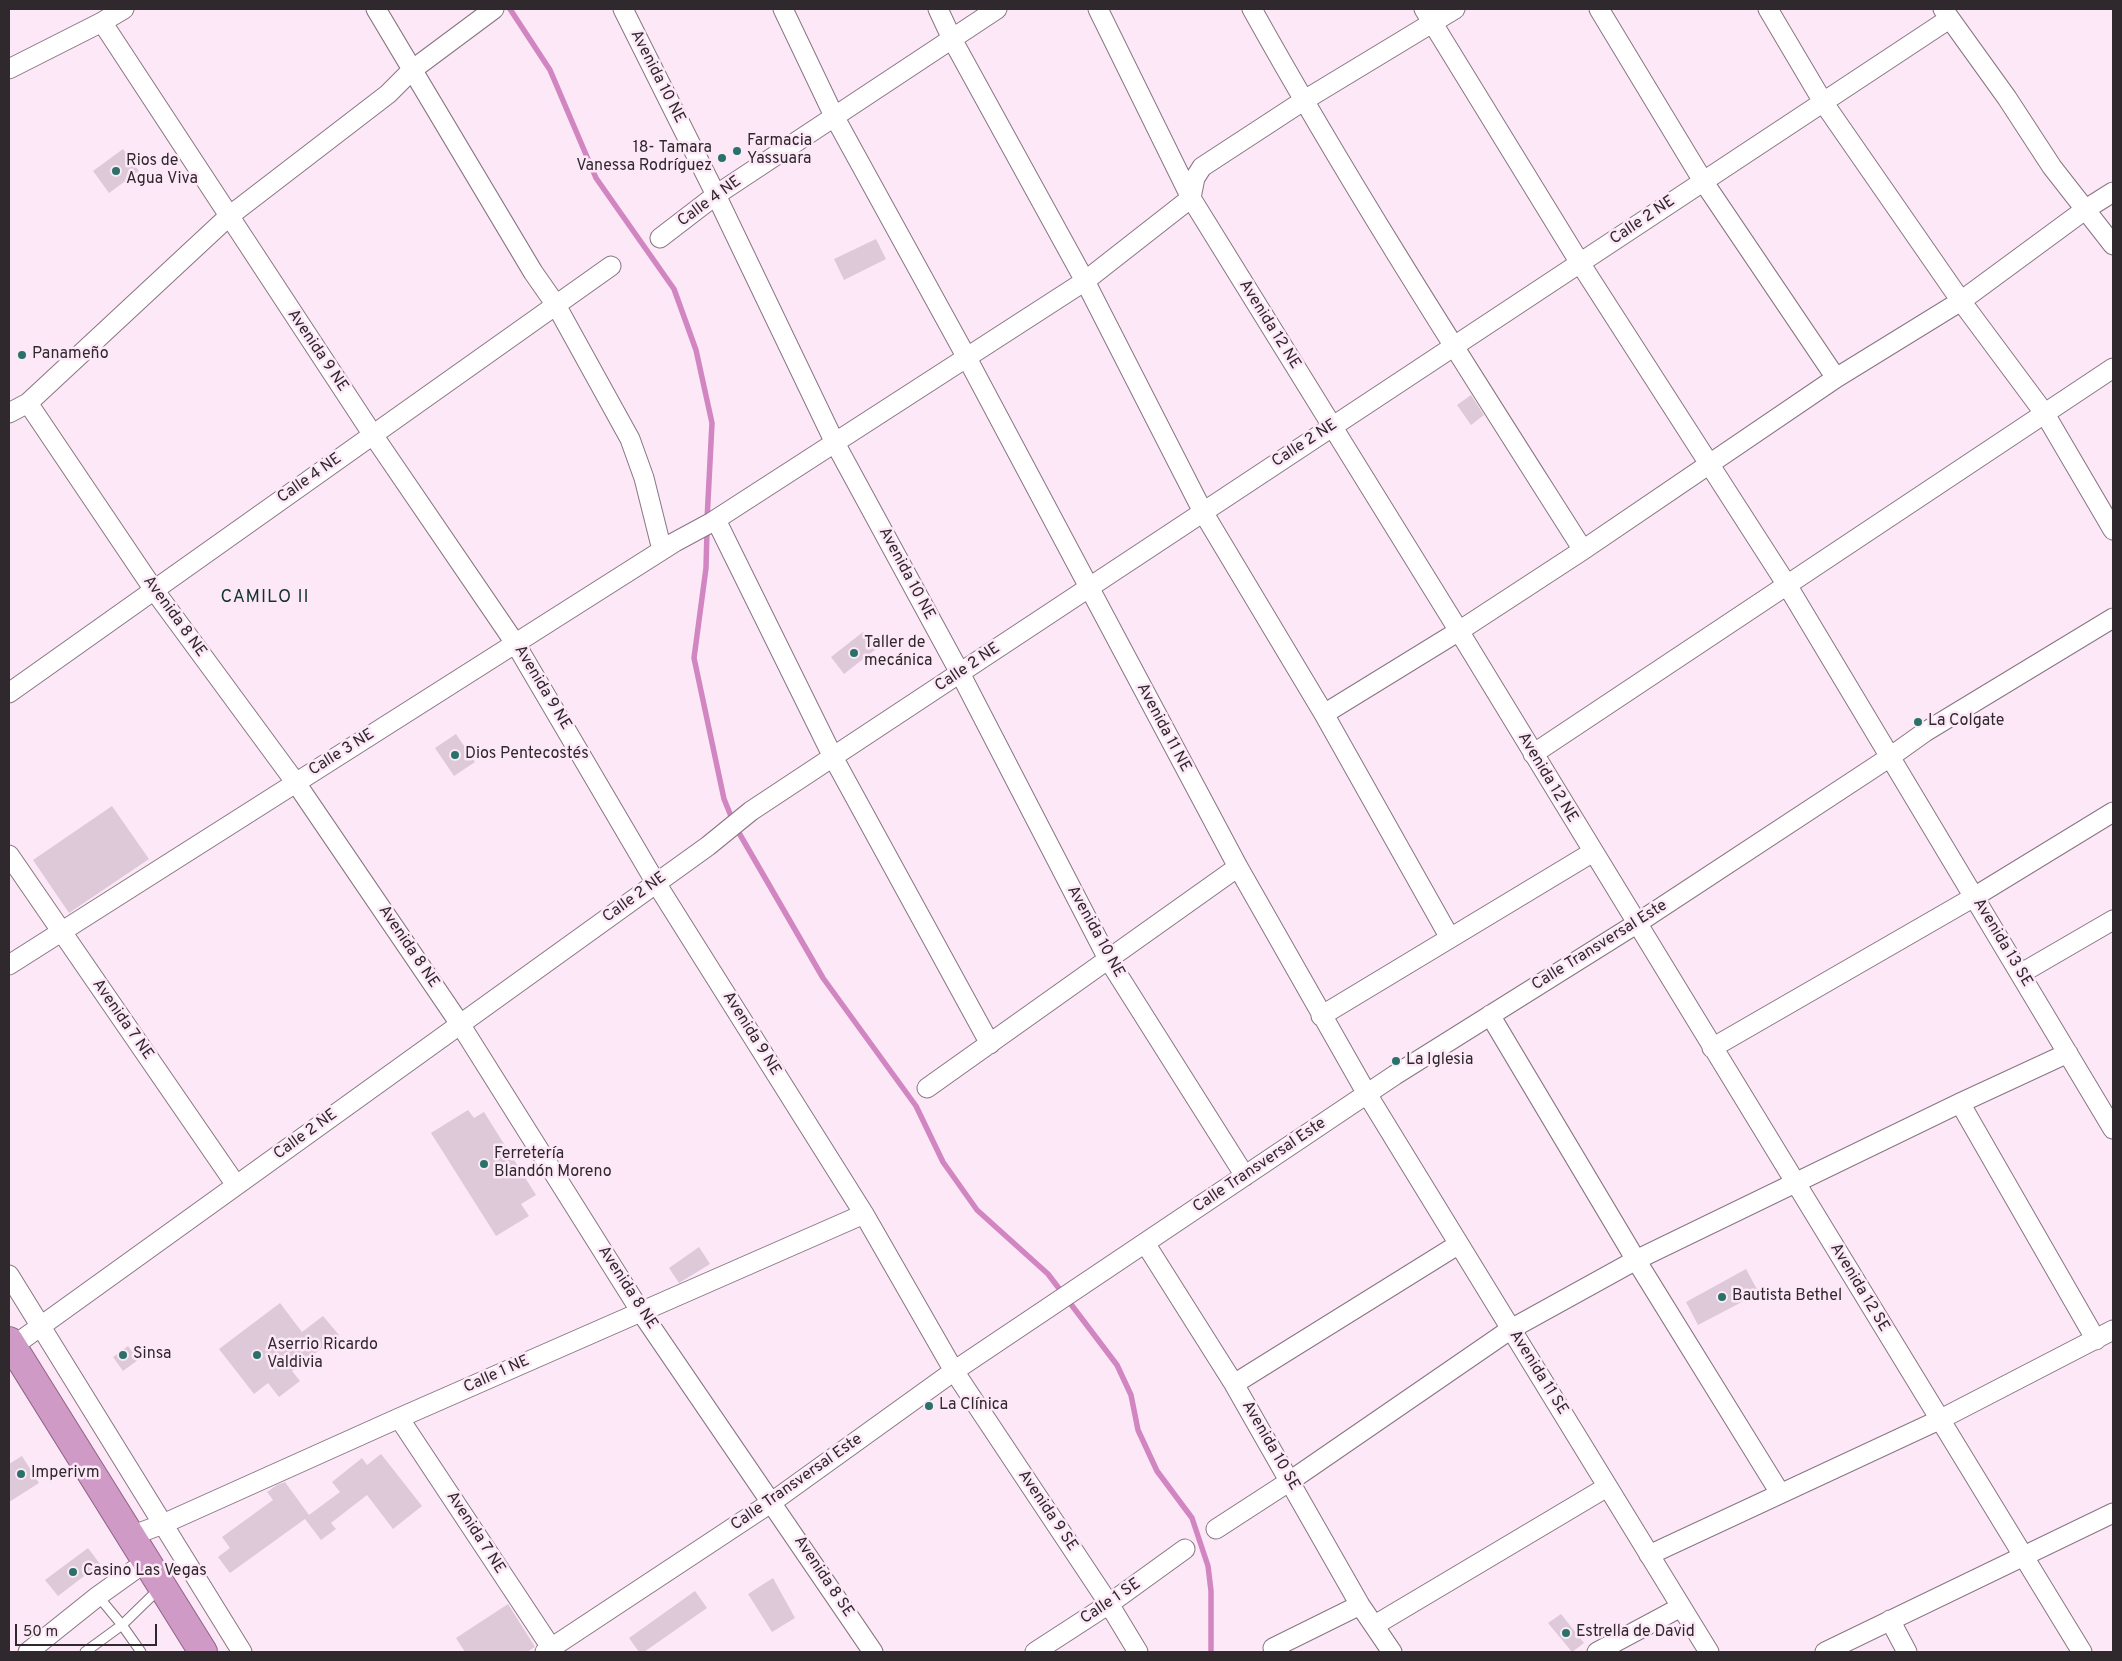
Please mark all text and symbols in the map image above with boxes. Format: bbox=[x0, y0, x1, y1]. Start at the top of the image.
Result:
street label: Avenida 10 NE bbox=[625, 27, 689, 127]
place label: Farmacia Yassuara bbox=[747, 132, 812, 170]
place label: 18- Tamara Vanessa Rodríguez bbox=[576, 139, 712, 177]
marker: Farmacia Yassuara bbox=[731, 145, 743, 157]
place label: Rios de Agua Viva bbox=[126, 152, 198, 190]
marker: 18- Tamara Vanessa Rodríguez bbox=[716, 152, 728, 164]
marker: Rios de Agua Viva bbox=[110, 165, 122, 177]
street label: Calle 4 NE bbox=[674, 172, 746, 232]
street label: Calle 2 NE bbox=[1607, 192, 1679, 250]
street label: Avenida 12 NE bbox=[1234, 277, 1304, 373]
street label: Avenida 9 NE bbox=[282, 306, 352, 396]
place label: Panameño bbox=[32, 345, 109, 365]
marker: Panameño bbox=[16, 349, 28, 361]
street label: Calle 2 NE bbox=[1269, 416, 1341, 472]
street label: Calle 4 NE bbox=[274, 450, 346, 508]
street label: Avenida 10 NE bbox=[874, 524, 938, 624]
street label: Avenida 8 NE bbox=[138, 573, 210, 661]
district label: CAMILO II bbox=[219, 587, 311, 609]
place label: Taller de mecánica bbox=[864, 634, 932, 672]
street label: Calle 2 NE bbox=[932, 639, 1004, 697]
street label: Avenida 9 NE bbox=[509, 642, 575, 734]
marker: Taller de mecánica bbox=[848, 647, 860, 659]
street label: Avenida 11 NE bbox=[1132, 680, 1194, 776]
place label: La Colgate bbox=[1928, 712, 2004, 732]
marker: La Colgate bbox=[1912, 716, 1924, 728]
street label: Calle 3 NE bbox=[306, 725, 378, 781]
street label: Avenida 12 NE bbox=[1513, 730, 1581, 826]
place label: Dios Pentecostés bbox=[465, 745, 589, 765]
marker: Dios Pentecostés bbox=[449, 749, 461, 761]
street label: Calle 2 NE bbox=[599, 869, 671, 927]
street label: Avenida 10 NE bbox=[1062, 883, 1128, 981]
street label: Avenida 13 SE bbox=[1968, 895, 2036, 991]
street label: Calle Transversal Este bbox=[1529, 897, 1671, 995]
street label: Avenida 8 NE bbox=[373, 902, 443, 992]
street label: Avenida 7 NE bbox=[87, 976, 157, 1064]
street label: Avenida 9 NE bbox=[718, 988, 784, 1080]
place label: La Iglesia bbox=[1406, 1051, 1473, 1071]
marker: La Iglesia bbox=[1390, 1055, 1402, 1067]
street label: Calle 2 NE bbox=[270, 1106, 342, 1164]
street label: Calle Transversal Este bbox=[1190, 1114, 1330, 1218]
place label: Ferretería Blandón Moreno bbox=[494, 1145, 612, 1183]
marker: Ferretería Blandón Moreno bbox=[478, 1158, 490, 1170]
street label: Avenida 12 SE bbox=[1825, 1240, 1893, 1336]
street label: Avenida 8 NE bbox=[593, 1243, 661, 1333]
place label: Bautista Bethel bbox=[1732, 1287, 1842, 1307]
marker: Bautista Bethel bbox=[1716, 1291, 1728, 1303]
street label: Avenida 11 SE bbox=[1504, 1327, 1572, 1419]
place label: Aserrio Ricardo Valdivia bbox=[267, 1336, 378, 1374]
place label: Sinsa bbox=[133, 1345, 171, 1365]
marker: Sinsa bbox=[117, 1349, 129, 1361]
marker: Aserrio Ricardo Valdivia bbox=[251, 1349, 263, 1361]
street label: Calle 1 NE bbox=[461, 1352, 533, 1398]
place label: La Clínica bbox=[939, 1396, 1008, 1416]
street label: Avenida 10 SE bbox=[1237, 1398, 1303, 1494]
marker: La Clínica bbox=[923, 1400, 935, 1412]
street label: Calle Transversal Este bbox=[728, 1430, 866, 1536]
place label: Imperivm bbox=[31, 1464, 99, 1484]
street label: Avenida 9 SE bbox=[1013, 1467, 1081, 1555]
marker: Imperivm bbox=[15, 1468, 27, 1480]
street label: Avenida 7 NE bbox=[441, 1488, 509, 1578]
street label: Avenida 8 SE bbox=[789, 1533, 857, 1621]
place label: Casino Las Vegas bbox=[83, 1562, 207, 1582]
marker: Casino Las Vegas bbox=[67, 1566, 79, 1578]
street label: Calle 1 SE bbox=[1077, 1575, 1145, 1629]
scale bar bbox=[18, 1614, 160, 1646]
text: 50 m bbox=[23, 1623, 58, 1642]
place label: Estrella de David bbox=[1576, 1623, 1695, 1643]
marker: Estrella de David bbox=[1560, 1627, 1572, 1639]

